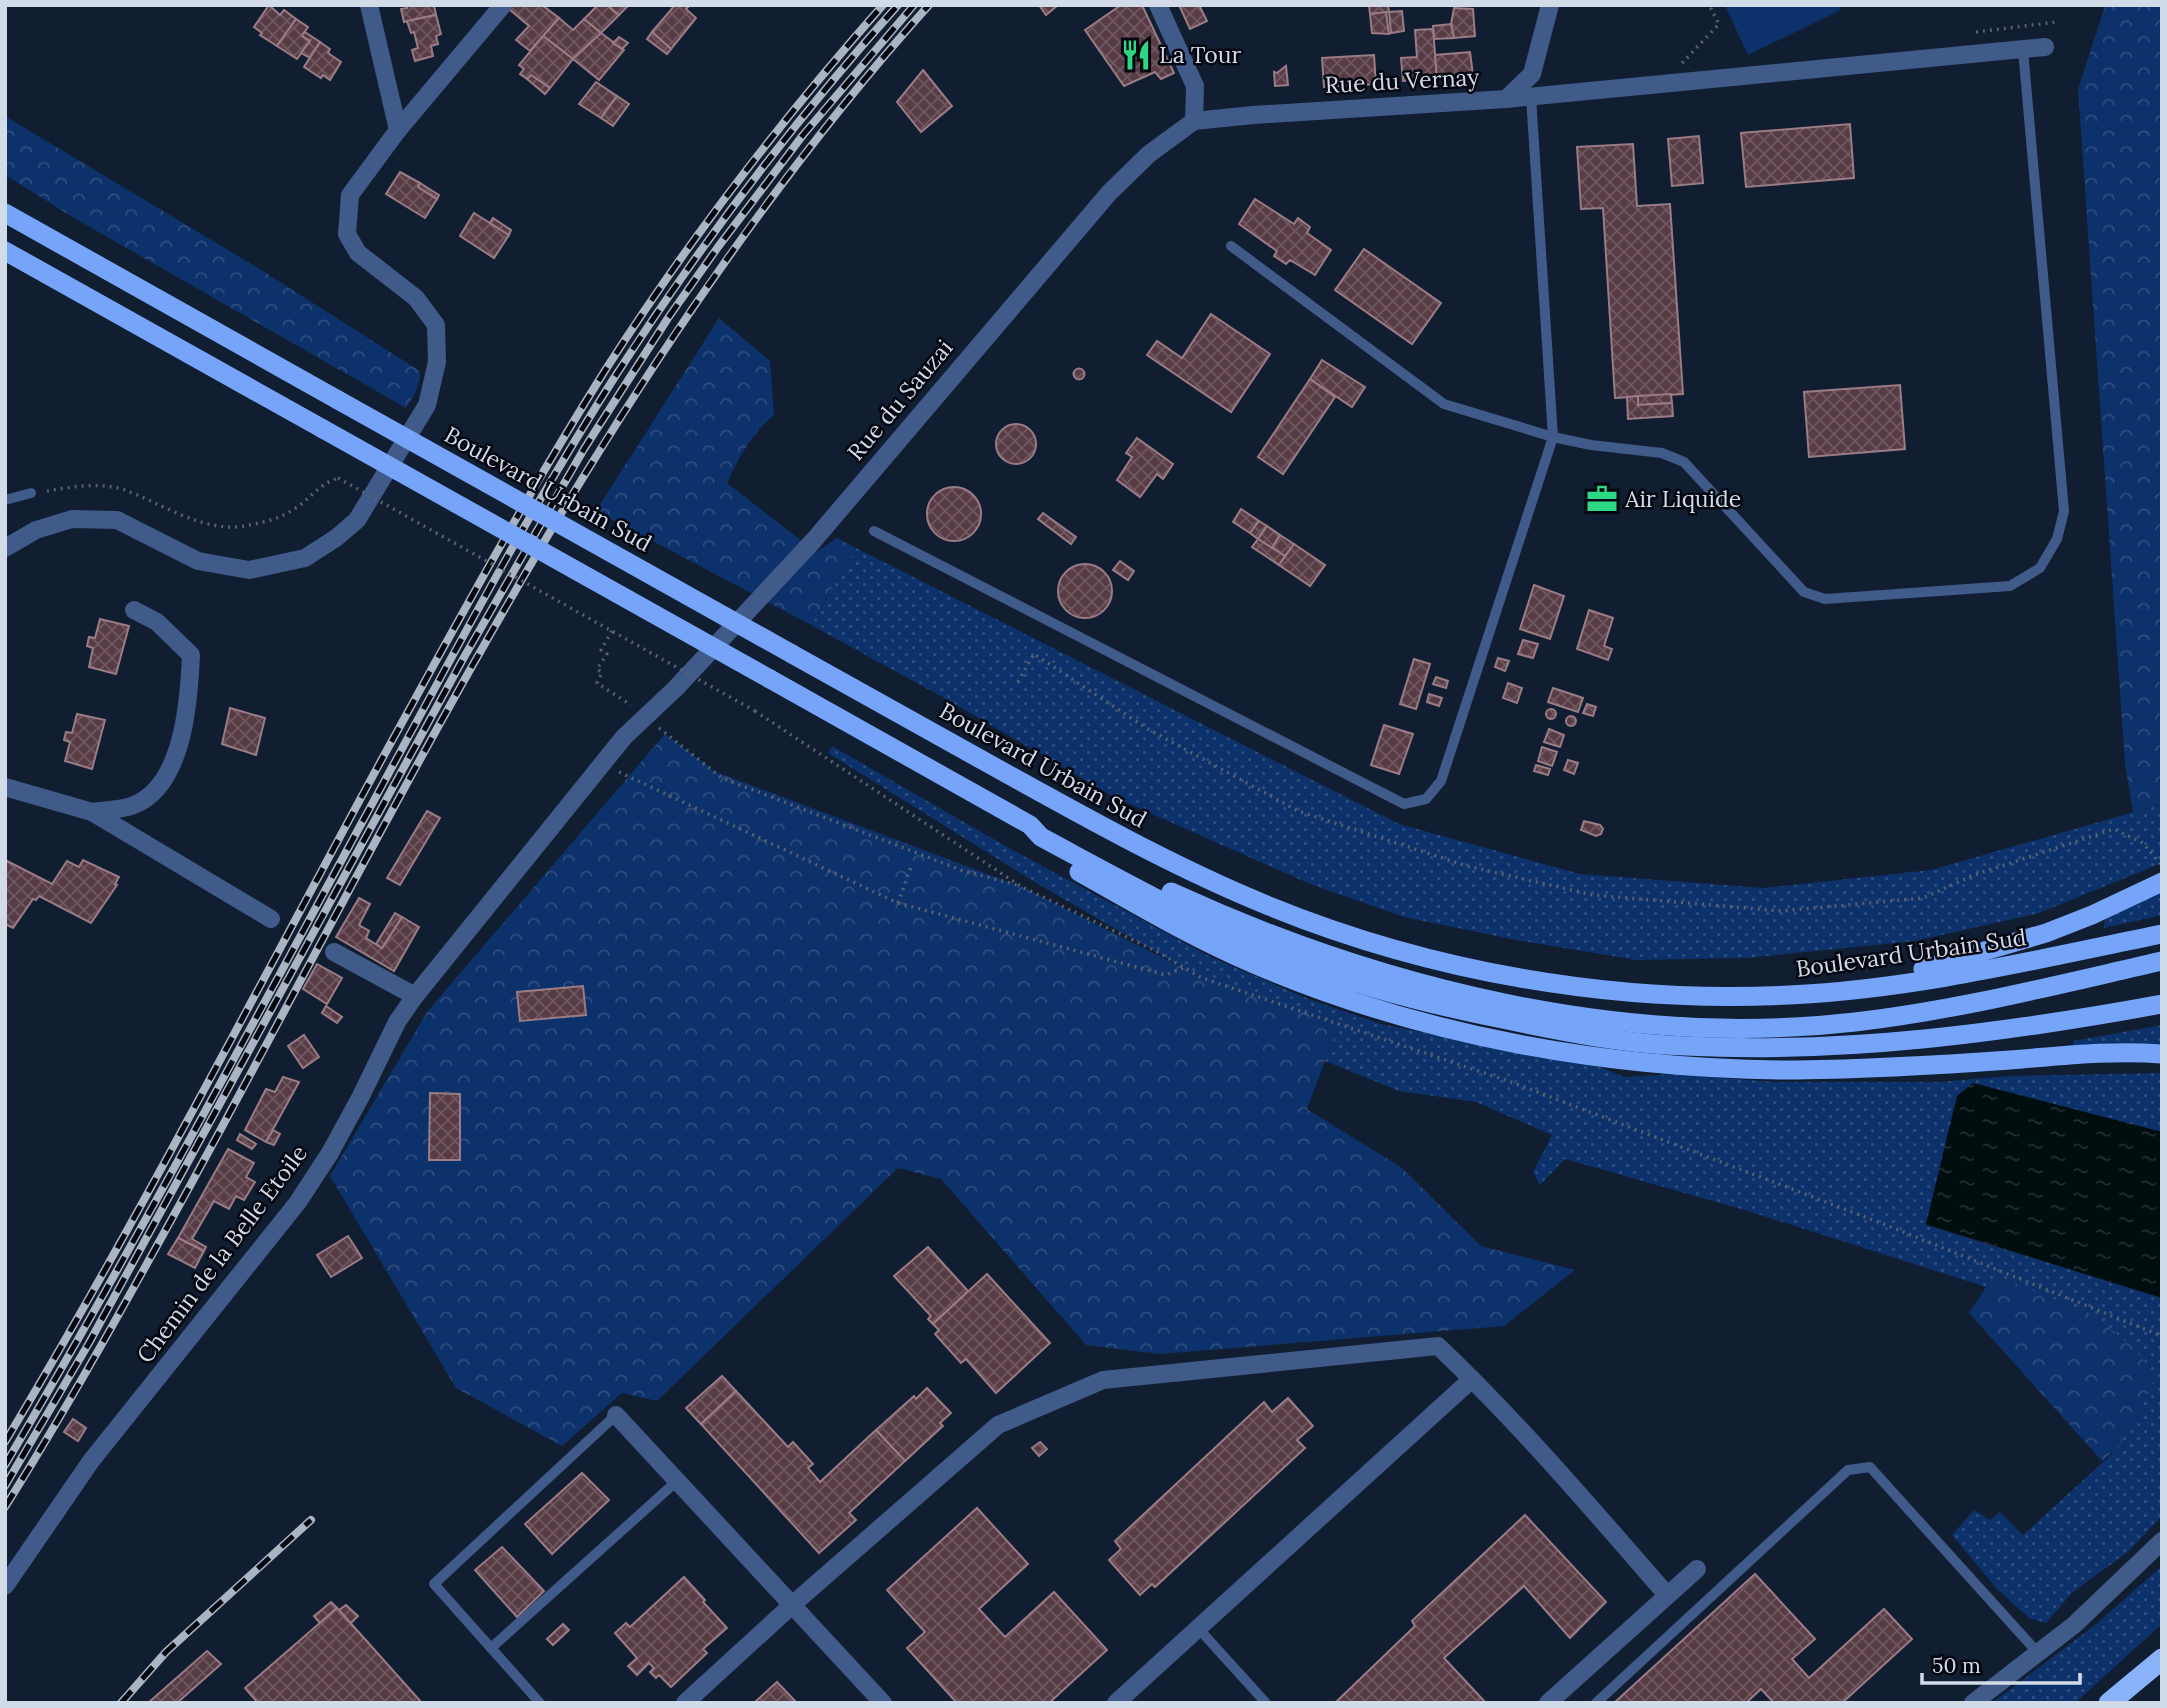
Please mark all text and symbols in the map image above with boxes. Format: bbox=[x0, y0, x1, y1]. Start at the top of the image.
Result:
restaurant icon: La Tour bbox=[1119, 38, 1153, 72]
place label: La Tour bbox=[1159, 40, 1241, 69]
street label: Rue du Vernay bbox=[1324, 62, 1481, 99]
street label: Rue du Sauzai bbox=[841, 333, 959, 466]
street label: Boulevard Urbain Sud bbox=[440, 420, 657, 558]
office icon: Air Liquide bbox=[1585, 482, 1619, 516]
place label: Air Liquide bbox=[1624, 484, 1741, 513]
street label: Boulevard Urbain Sud bbox=[935, 696, 1152, 834]
street label: Boulevard Urbain Sud bbox=[1794, 922, 2028, 983]
street label: Chemin de la Belle Etoile bbox=[130, 1139, 313, 1368]
scale bar bbox=[1922, 1642, 2080, 1686]
text: 50 m bbox=[1932, 1652, 1981, 1679]

